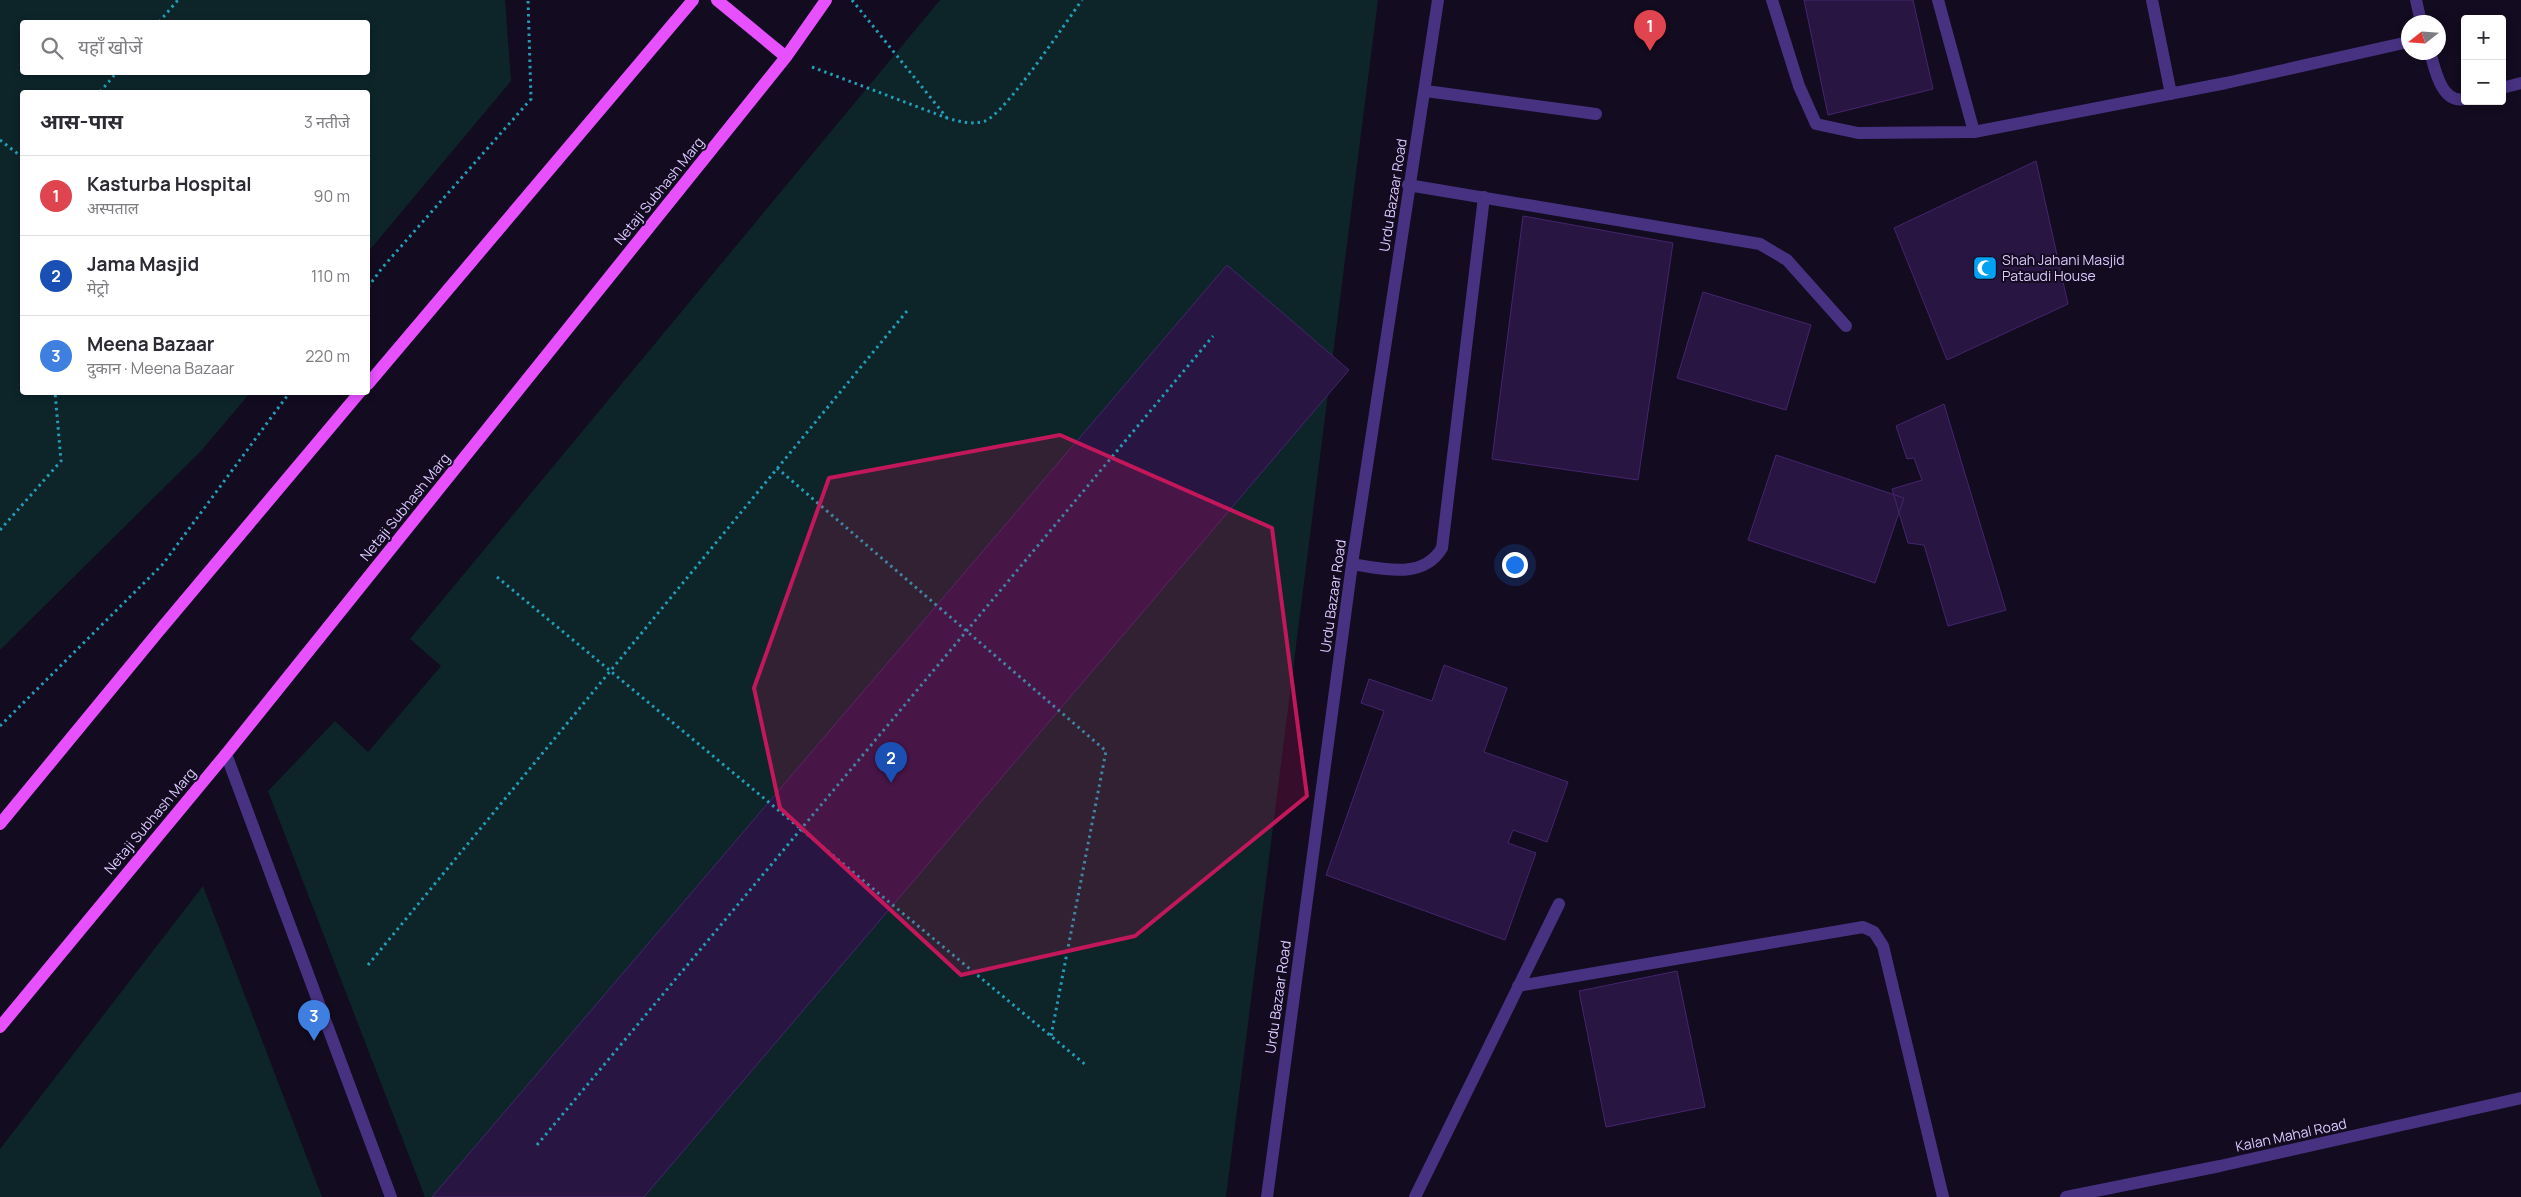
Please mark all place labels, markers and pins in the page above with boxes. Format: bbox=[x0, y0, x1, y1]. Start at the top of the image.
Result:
pin: 1 bbox=[1634, 10, 1666, 51]
place label: Shah Jahani Masjid Pataudi House bbox=[2002, 250, 2125, 285]
mosque icon: Shah Jahani Masjid Pataudi House bbox=[1972, 255, 1998, 281]
pin: 2 bbox=[875, 742, 907, 783]
pin: 3 bbox=[298, 1000, 330, 1041]

